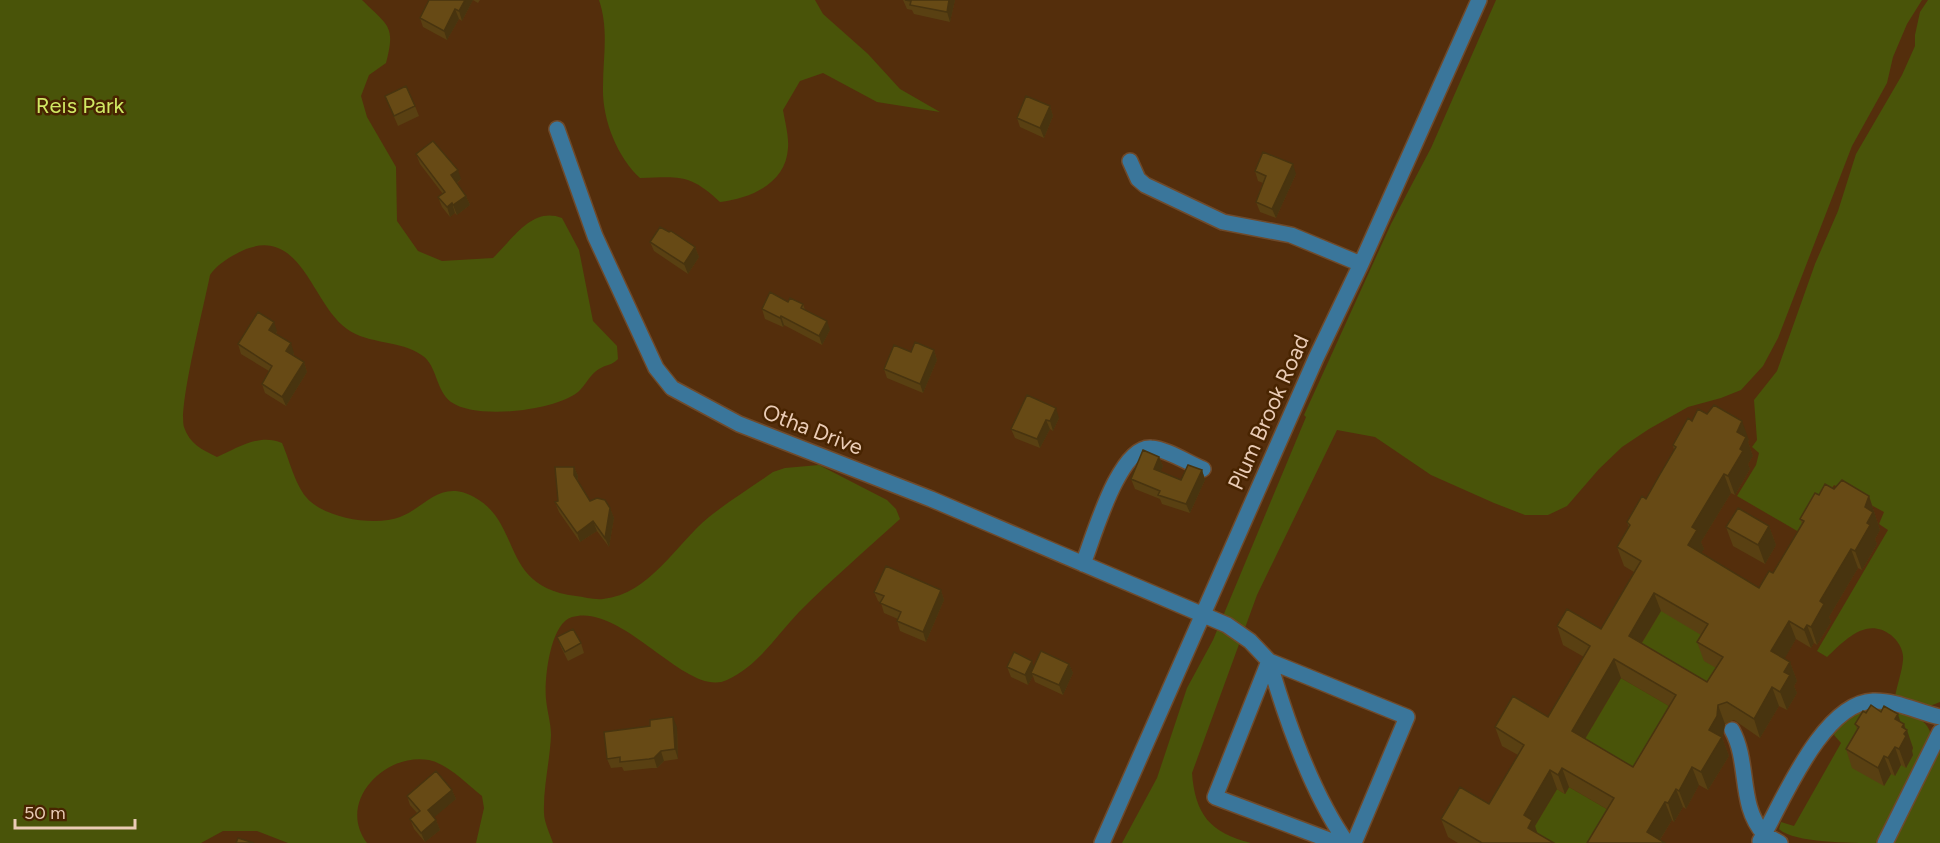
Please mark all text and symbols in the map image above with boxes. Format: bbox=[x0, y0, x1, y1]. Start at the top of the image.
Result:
park label: Reis Park bbox=[36, 92, 125, 119]
street label: Plum Brook Road bbox=[1222, 330, 1315, 494]
street label: Otha Drive bbox=[759, 398, 867, 461]
scale bar bbox=[15, 792, 135, 830]
text: 50 m bbox=[24, 802, 66, 824]

